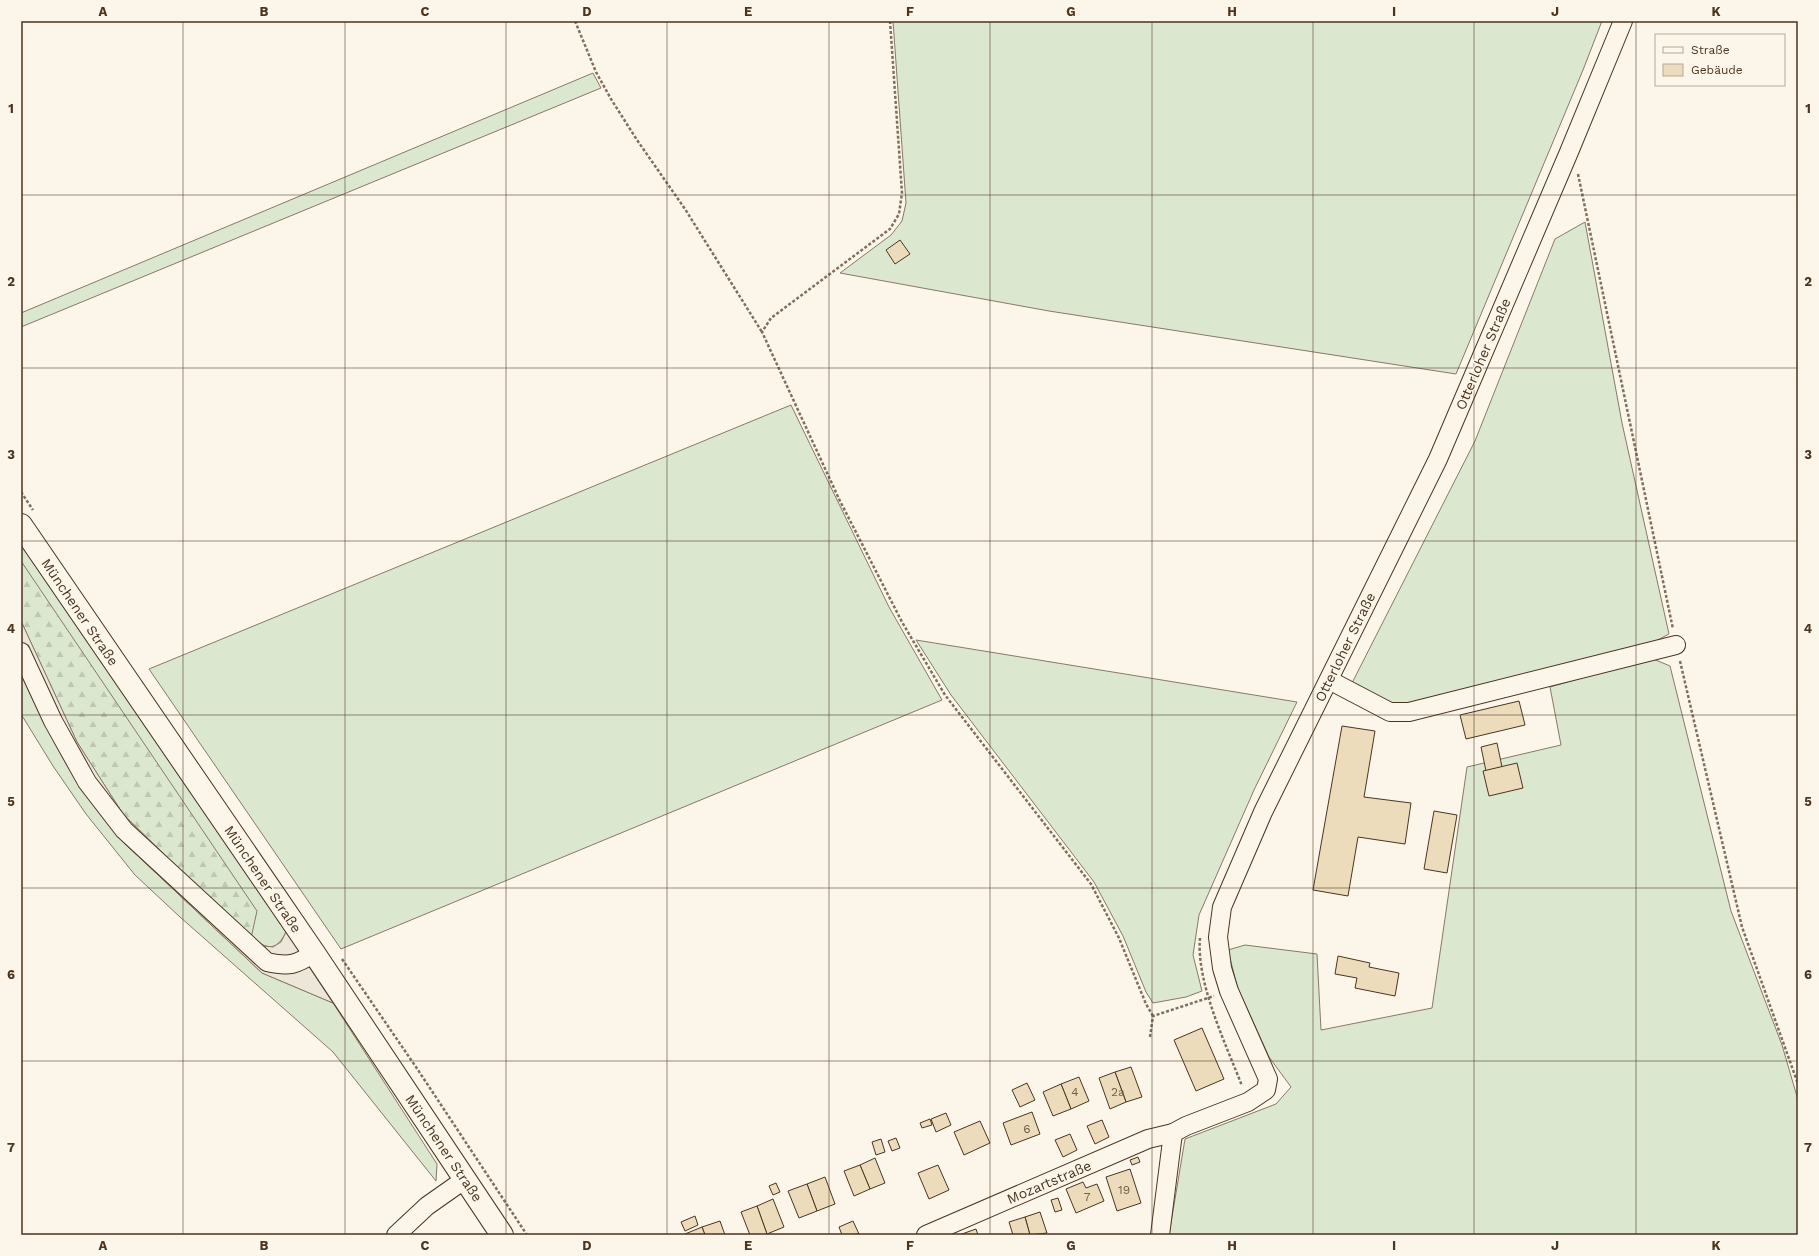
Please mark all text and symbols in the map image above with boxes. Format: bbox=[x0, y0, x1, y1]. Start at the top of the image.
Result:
text: A bbox=[99, 4, 108, 19]
text: B bbox=[260, 4, 269, 19]
text: C bbox=[421, 4, 430, 19]
text: D bbox=[582, 4, 592, 19]
text: E bbox=[744, 4, 752, 19]
text: F bbox=[906, 4, 914, 19]
text: G bbox=[1066, 4, 1076, 19]
text: H bbox=[1227, 4, 1237, 19]
text: I bbox=[1392, 4, 1396, 19]
text: J bbox=[1551, 4, 1559, 19]
text: K bbox=[1711, 4, 1721, 19]
legend bbox=[1655, 34, 1785, 86]
text: Straße bbox=[1691, 43, 1730, 57]
text: Gebäude bbox=[1691, 63, 1743, 77]
text: 1 bbox=[8, 101, 14, 116]
text: 1 bbox=[1805, 101, 1811, 116]
text: 2 bbox=[7, 274, 15, 289]
text: 2 bbox=[1804, 274, 1812, 289]
street label: Otterloher Straße bbox=[1452, 296, 1514, 412]
text: 3 bbox=[7, 447, 15, 462]
text: 3 bbox=[1804, 447, 1812, 462]
street label: Münchener Straße bbox=[38, 555, 122, 669]
street label: Otterloher Straße bbox=[1312, 590, 1378, 704]
text: 4 bbox=[7, 621, 16, 636]
text: 4 bbox=[1804, 621, 1813, 636]
text: 5 bbox=[7, 794, 15, 809]
text: 5 bbox=[1804, 794, 1812, 809]
street label: Münchener Straße bbox=[221, 822, 305, 936]
text: 6 bbox=[7, 967, 15, 982]
text: 6 bbox=[1804, 967, 1812, 982]
house number: 4 bbox=[1071, 1085, 1079, 1099]
house number: 2a bbox=[1111, 1085, 1125, 1099]
street label: Münchener Straße bbox=[402, 1091, 486, 1205]
house number: 6 bbox=[1023, 1122, 1031, 1136]
text: 7 bbox=[7, 1140, 15, 1155]
text: 7 bbox=[1804, 1140, 1812, 1155]
street label: Mozartstraße bbox=[1004, 1157, 1094, 1207]
house number: 19 bbox=[1118, 1183, 1130, 1197]
house number: 7 bbox=[1084, 1190, 1091, 1204]
text: A bbox=[99, 1238, 108, 1253]
text: B bbox=[260, 1238, 269, 1253]
text: C bbox=[421, 1238, 430, 1253]
text: D bbox=[582, 1238, 592, 1253]
text: E bbox=[744, 1238, 752, 1253]
text: F bbox=[906, 1238, 914, 1253]
text: G bbox=[1066, 1238, 1076, 1253]
text: H bbox=[1227, 1238, 1237, 1253]
text: I bbox=[1392, 1238, 1396, 1253]
text: J bbox=[1551, 1238, 1559, 1253]
text: K bbox=[1711, 1238, 1721, 1253]

